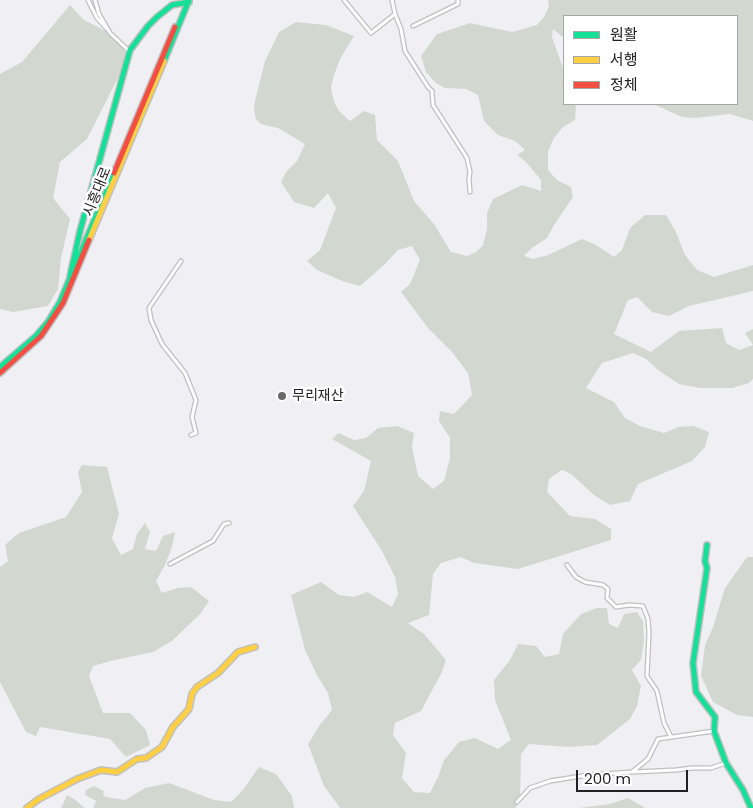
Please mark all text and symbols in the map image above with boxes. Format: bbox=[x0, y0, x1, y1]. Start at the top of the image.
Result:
legend bbox=[563, 15, 738, 105]
text: 원활 bbox=[610, 24, 638, 45]
text: 서행 bbox=[610, 49, 638, 70]
text: 정체 bbox=[610, 74, 638, 95]
street label: 시흥대로 bbox=[81, 165, 115, 219]
place label: 무리재산 bbox=[292, 388, 344, 404]
marker: 무리재산 bbox=[276, 390, 288, 402]
scale bar bbox=[578, 760, 690, 792]
text: 200 m bbox=[584, 768, 631, 789]

